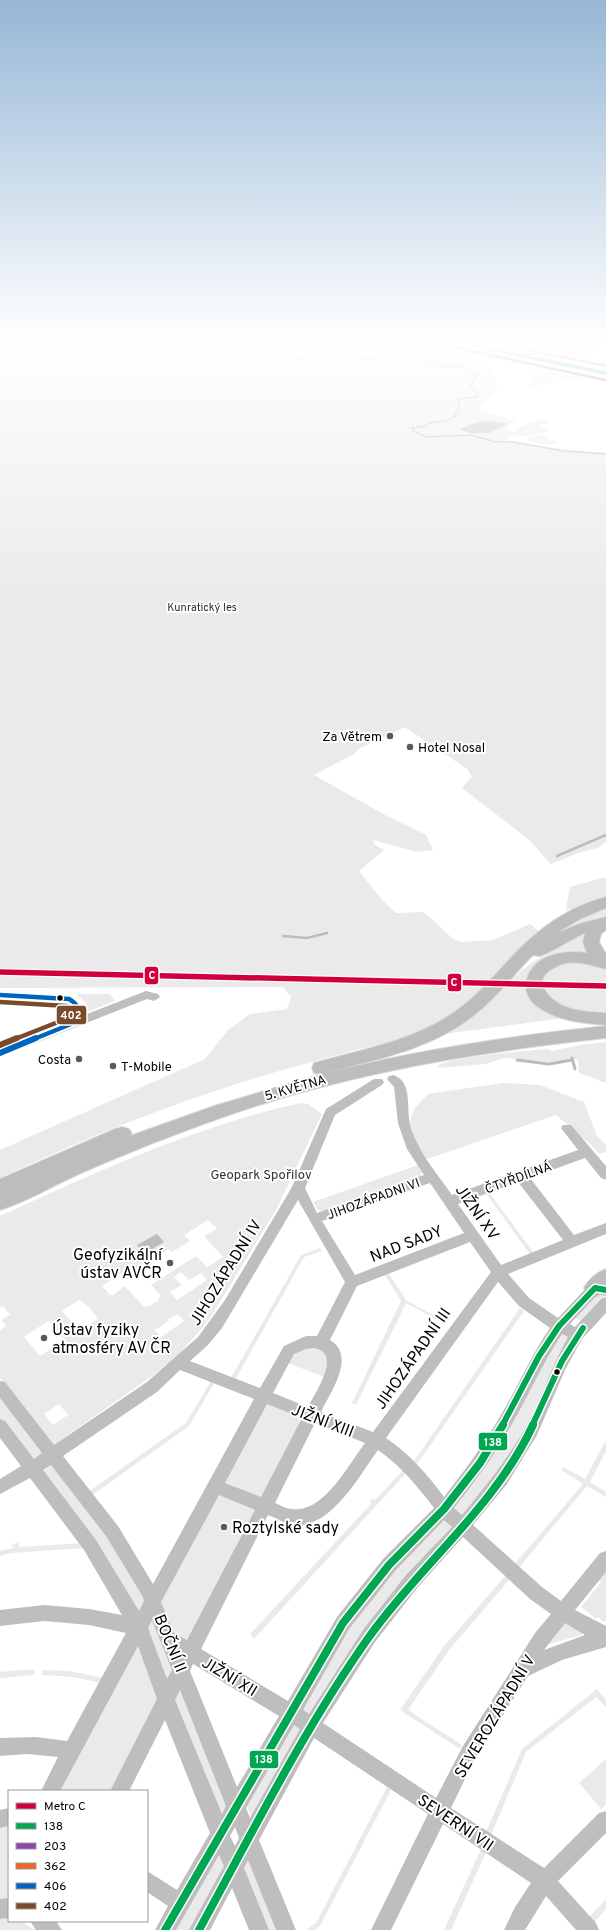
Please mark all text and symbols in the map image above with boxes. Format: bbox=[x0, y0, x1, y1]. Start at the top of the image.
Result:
park label: Kunratický les bbox=[167, 601, 237, 615]
place label: Za Větrem bbox=[322, 730, 382, 746]
marker: Za Větrem bbox=[385, 731, 395, 741]
place label: Hotel Nosal bbox=[418, 741, 485, 757]
marker: Hotel Nosal bbox=[405, 742, 415, 752]
line badge: C bbox=[144, 966, 159, 985]
text: C bbox=[148, 969, 156, 983]
line badge: C bbox=[447, 973, 462, 992]
text: C bbox=[450, 976, 458, 990]
unlabelled marker bbox=[55, 993, 65, 1003]
line badge: 402 bbox=[56, 1005, 87, 1025]
text: 402 bbox=[60, 1009, 82, 1023]
place label: Costa bbox=[38, 1053, 71, 1069]
marker: Costa bbox=[74, 1054, 84, 1064]
place label: T-Mobile bbox=[121, 1060, 172, 1076]
marker: T-Mobile bbox=[108, 1061, 118, 1071]
street label: 5. KVĚTNA bbox=[262, 1071, 328, 1105]
street label: ČTYŘDÍLNÁ bbox=[482, 1157, 554, 1198]
park label: Geopark Spořilov bbox=[210, 1168, 312, 1184]
street label: JIHOZÁPADNI VI bbox=[324, 1174, 422, 1224]
street label: JIŽNÍ XV bbox=[450, 1180, 504, 1245]
street label: JIHOZÁPADNÍ IV bbox=[185, 1215, 267, 1330]
street label: NAD SADY bbox=[368, 1222, 446, 1268]
place label: Geofyzikální ústav AVČR bbox=[73, 1246, 164, 1284]
marker: Geofyzikální ústav AVČR bbox=[165, 1258, 175, 1268]
street label: JIHOZÁPADNÍ III bbox=[370, 1303, 456, 1414]
place label: Ústav fyziky atmosféry AV ČR bbox=[52, 1319, 171, 1359]
marker: Ústav fyziky atmosféry AV ČR bbox=[39, 1333, 49, 1343]
unlabelled marker bbox=[552, 1367, 562, 1377]
street label: JIŽNÍ XIII bbox=[288, 1399, 357, 1443]
line badge: 138 bbox=[478, 1432, 508, 1451]
text: 138 bbox=[484, 1436, 502, 1450]
place label: Roztylské sady bbox=[232, 1519, 339, 1539]
marker: Roztylské sady bbox=[219, 1522, 229, 1532]
street label: BOČNÍ II bbox=[148, 1611, 192, 1676]
street label: SEVEROZÁPADNÍ V bbox=[449, 1651, 540, 1782]
street label: JIŽNÍ XII bbox=[198, 1652, 261, 1702]
line badge: 138 bbox=[249, 1750, 279, 1769]
text: 138 bbox=[255, 1753, 273, 1767]
street label: SEVERNÍ VII bbox=[413, 1789, 498, 1856]
legend bbox=[8, 1790, 148, 1922]
text: Metro C bbox=[44, 1799, 86, 1815]
text: 138 bbox=[44, 1819, 63, 1835]
text: 203 bbox=[44, 1839, 66, 1855]
text: 362 bbox=[44, 1859, 66, 1875]
text: 406 bbox=[44, 1879, 66, 1895]
text: 402 bbox=[44, 1899, 67, 1915]

